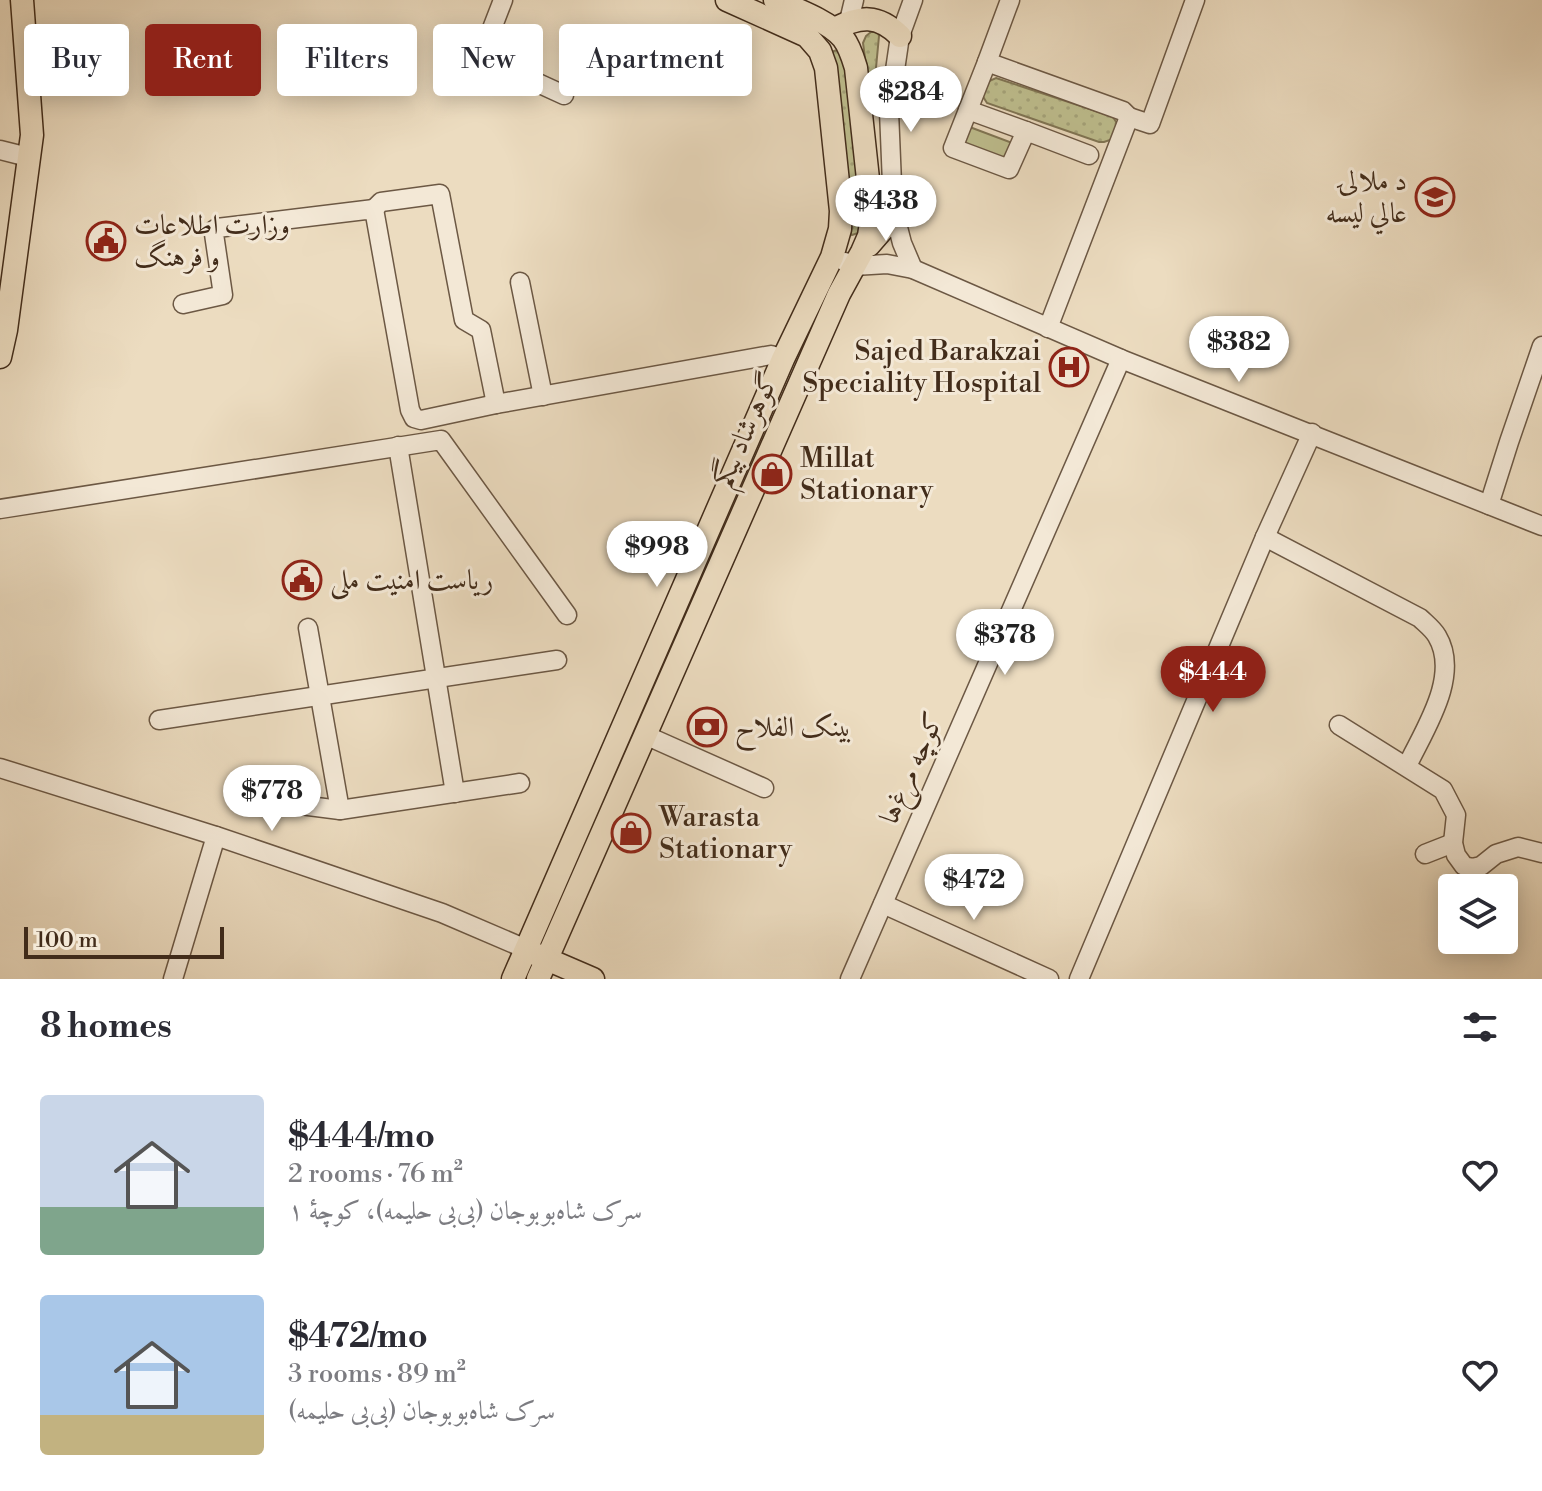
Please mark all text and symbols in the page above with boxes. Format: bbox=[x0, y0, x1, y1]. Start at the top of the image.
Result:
chip: Buy bbox=[24, 24, 129, 96]
chip: Rent bbox=[145, 24, 261, 96]
chip: Filters bbox=[277, 24, 417, 96]
chip: New bbox=[433, 24, 543, 96]
chip: Apartment bbox=[559, 24, 752, 96]
pin: $284 bbox=[864, 66, 958, 134]
text: $284 bbox=[878, 76, 944, 108]
place label: د ملالۍ عالي لیسه bbox=[1326, 164, 1407, 235]
pin: $438 bbox=[839, 175, 933, 243]
school or university icon: د ملالۍ عالي لیسه bbox=[1414, 176, 1456, 218]
text: $438 bbox=[853, 185, 919, 217]
place label: وزارت اطلاعات و فرهنگ bbox=[134, 208, 290, 275]
public building icon: وزارت اطلاعات و فرهنگ bbox=[85, 220, 127, 262]
pin: $382 bbox=[1192, 316, 1286, 384]
text: $382 bbox=[1207, 326, 1271, 358]
place label: Sajed Barakzai Speciality Hospital bbox=[802, 334, 1041, 401]
hospital icon: Sajed Barakzai Speciality Hospital bbox=[1048, 346, 1090, 388]
street label: گوهرشاد بیگم bbox=[703, 366, 794, 496]
place label: Millat Stationary bbox=[800, 441, 933, 508]
shop icon: Millat Stationary bbox=[751, 453, 793, 495]
pin: $998 bbox=[610, 521, 704, 589]
text: $998 bbox=[625, 531, 689, 563]
public building icon: ریاست امنیت ملی bbox=[281, 559, 323, 601]
place label: ریاست امنیت ملی bbox=[330, 563, 493, 600]
pin: $378 bbox=[958, 609, 1052, 677]
text: $378 bbox=[974, 619, 1036, 651]
pin: $444 bbox=[1166, 646, 1260, 714]
text: $444 bbox=[1179, 656, 1247, 688]
bank icon: بینک الفلاح bbox=[686, 706, 728, 748]
street label: کوچه مرغ‌ها bbox=[872, 707, 957, 831]
place label: بینک الفلاح bbox=[735, 710, 852, 752]
pin: $778 bbox=[225, 765, 319, 833]
text: $778 bbox=[241, 775, 303, 807]
place label: Warasta Stationary bbox=[658, 800, 792, 867]
shop icon: Warasta Stationary bbox=[610, 812, 652, 854]
pin: $472 bbox=[927, 854, 1021, 922]
text: $472 bbox=[943, 864, 1005, 896]
map controls bbox=[1438, 874, 1518, 954]
button: layers bbox=[1438, 874, 1518, 954]
scale bar bbox=[24, 923, 224, 959]
text: 100 m bbox=[36, 927, 98, 954]
icon: filters bbox=[1458, 1005, 1502, 1049]
text: 8 homes bbox=[40, 1006, 172, 1048]
text: $444/mo bbox=[288, 1116, 435, 1158]
icon: home bbox=[104, 1127, 200, 1223]
icon: heart bbox=[1458, 1153, 1502, 1197]
text: 2 rooms · 76 m² bbox=[288, 1158, 463, 1190]
text: سرک شاه‌بوبوجان (بی‌بی حلیمه)، کوچۀ ۱ bbox=[288, 1195, 642, 1227]
text: $472/mo bbox=[288, 1316, 428, 1358]
icon: home bbox=[104, 1327, 200, 1423]
icon: heart bbox=[1458, 1353, 1502, 1397]
text: 3 rooms · 89 m² bbox=[288, 1358, 466, 1390]
text: سرک شاه‌بوبوجان (بی‌بی حلیمه) bbox=[288, 1395, 555, 1427]

